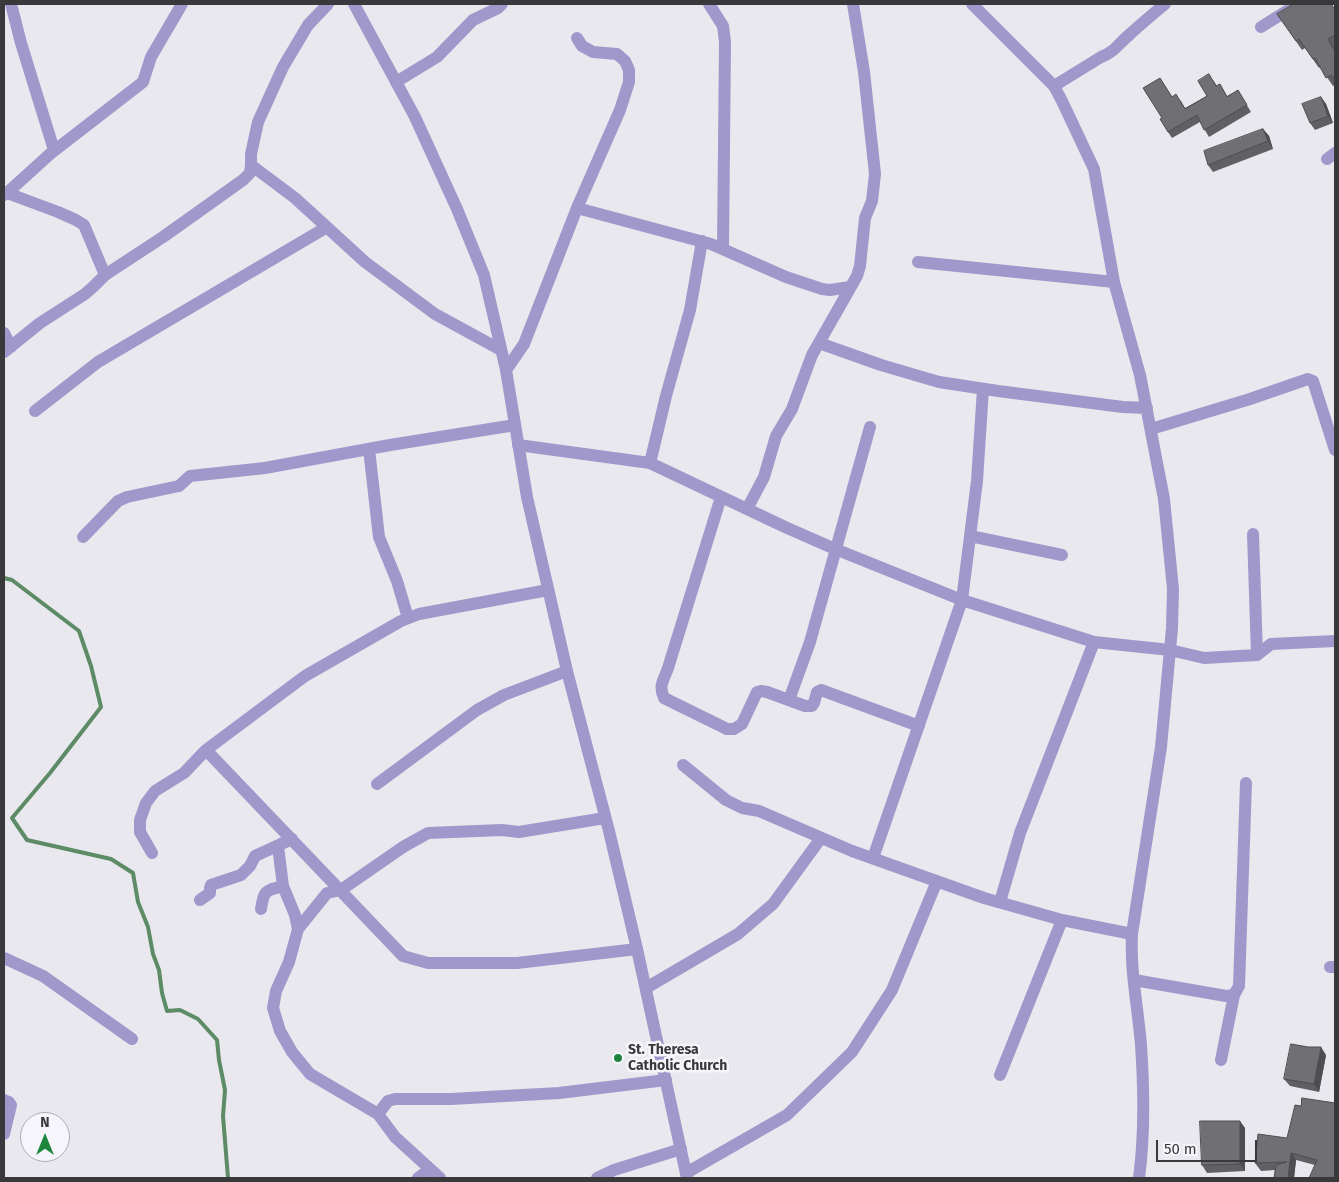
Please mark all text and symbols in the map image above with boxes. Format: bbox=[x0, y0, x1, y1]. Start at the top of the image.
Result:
place label: St. Theresa Catholic Church bbox=[628, 1042, 727, 1074]
marker: St. Theresa Catholic Church bbox=[612, 1052, 624, 1064]
north arrow bbox=[20, 1112, 70, 1162]
text: N bbox=[40, 1114, 50, 1131]
scale bar bbox=[1159, 1130, 1260, 1162]
text: 50 m bbox=[1164, 1140, 1197, 1158]

